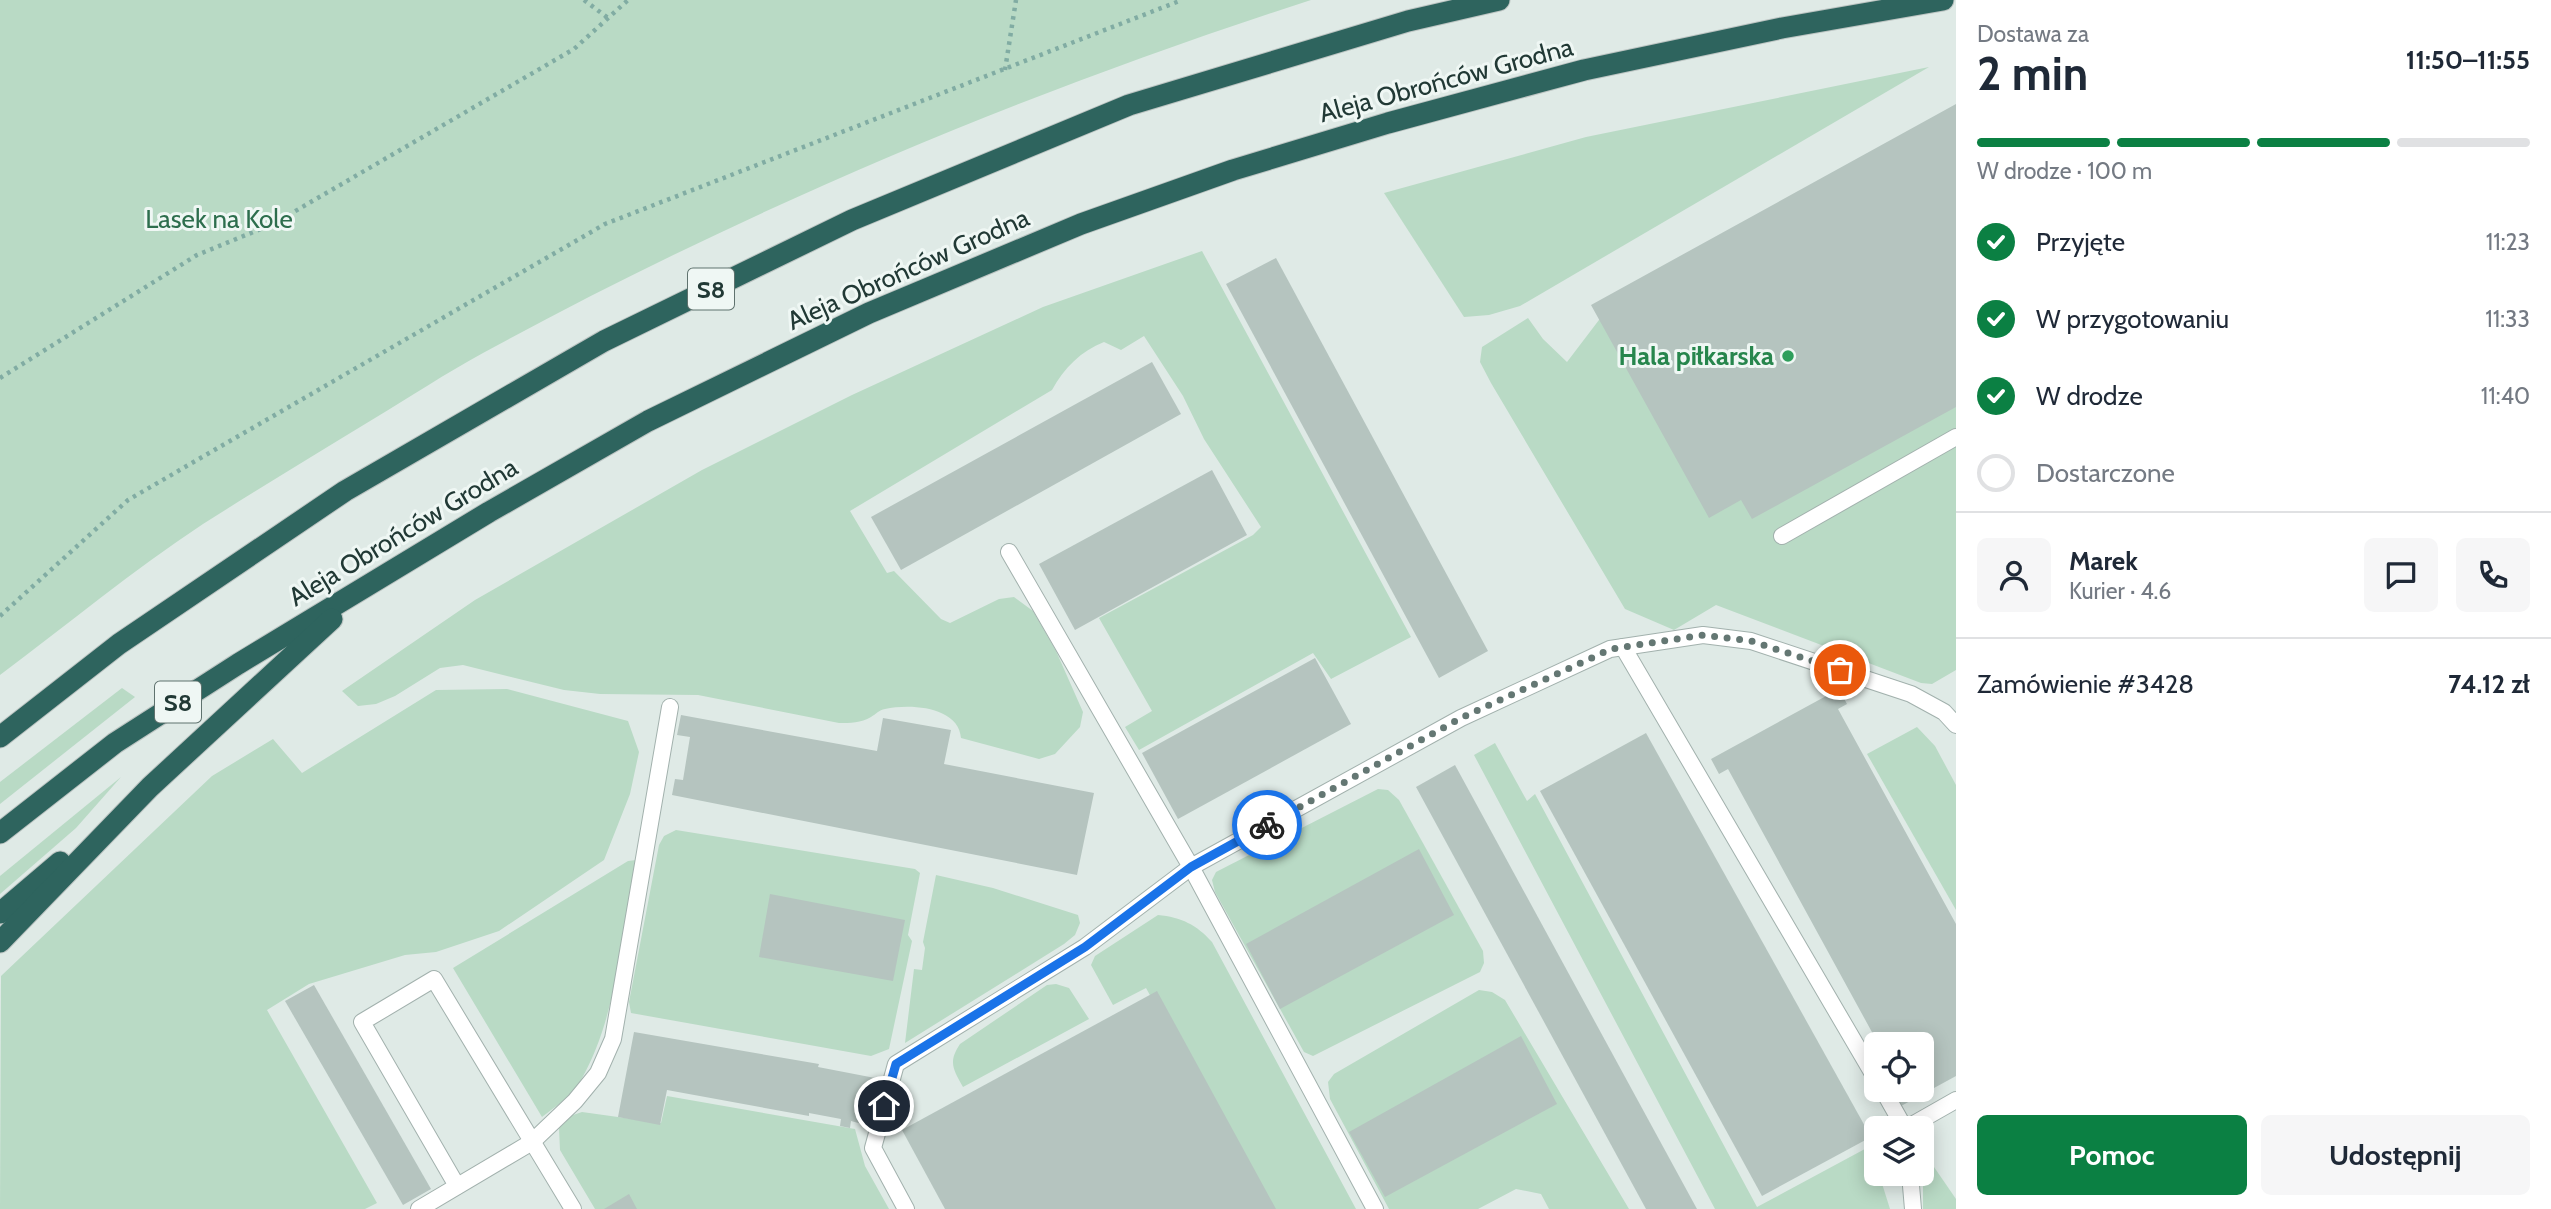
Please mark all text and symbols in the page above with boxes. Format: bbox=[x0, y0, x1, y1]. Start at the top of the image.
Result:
text: Dostawa za bbox=[1977, 20, 2089, 48]
street label: Aleja Obrońców Grodna bbox=[1316, 31, 1577, 129]
text: 11:50–11:55 bbox=[2406, 44, 2530, 76]
text: 2 min bbox=[1977, 46, 2088, 102]
text: W drodze · 100 m bbox=[1977, 157, 2152, 185]
street label: Aleja Obrońców Grodna bbox=[782, 201, 1034, 337]
park label: Lasek na Kole bbox=[145, 203, 293, 235]
icon: check bbox=[1977, 223, 2015, 261]
text: Przyjęte bbox=[2036, 226, 2125, 258]
text: 11:23 bbox=[2486, 228, 2530, 256]
road number: S8 bbox=[688, 268, 734, 310]
icon: check bbox=[1977, 300, 2015, 338]
text: W przygotowaniu bbox=[2036, 303, 2229, 335]
text: 11:33 bbox=[2485, 305, 2530, 333]
place label: Hala piłkarska bbox=[1618, 340, 1774, 372]
marker: Hala piłkarska bbox=[1780, 348, 1796, 364]
icon: check bbox=[1977, 377, 2015, 415]
text: W drodze bbox=[2036, 380, 2143, 412]
text: 11:40 bbox=[2481, 382, 2530, 410]
street label: Aleja Obrońców Grodna bbox=[283, 451, 524, 613]
text: Dostarczone bbox=[2036, 457, 2175, 489]
button: person bbox=[1977, 538, 2051, 612]
button: chat bbox=[2364, 538, 2438, 612]
button: phone bbox=[2456, 538, 2530, 612]
text: Marek bbox=[2069, 545, 2138, 577]
text: Kurier · 4.6 bbox=[2069, 577, 2171, 605]
pin bbox=[1810, 640, 1870, 700]
icon: bag bbox=[1821, 651, 1859, 689]
text: Zamówienie #3428 bbox=[1977, 668, 2194, 700]
text: 74.12 zł bbox=[2448, 668, 2530, 700]
road number: S8 bbox=[155, 682, 201, 722]
courier bbox=[1232, 790, 1302, 860]
icon: bike bbox=[1248, 806, 1286, 844]
map controls bbox=[1864, 1032, 1934, 1186]
button: locate bbox=[1864, 1032, 1934, 1102]
pin bbox=[854, 1076, 914, 1136]
icon: home bbox=[865, 1087, 903, 1125]
button: Pomoc bbox=[1977, 1115, 2247, 1195]
button: Udostępnij bbox=[2261, 1115, 2530, 1195]
button: layers bbox=[1864, 1116, 1934, 1186]

